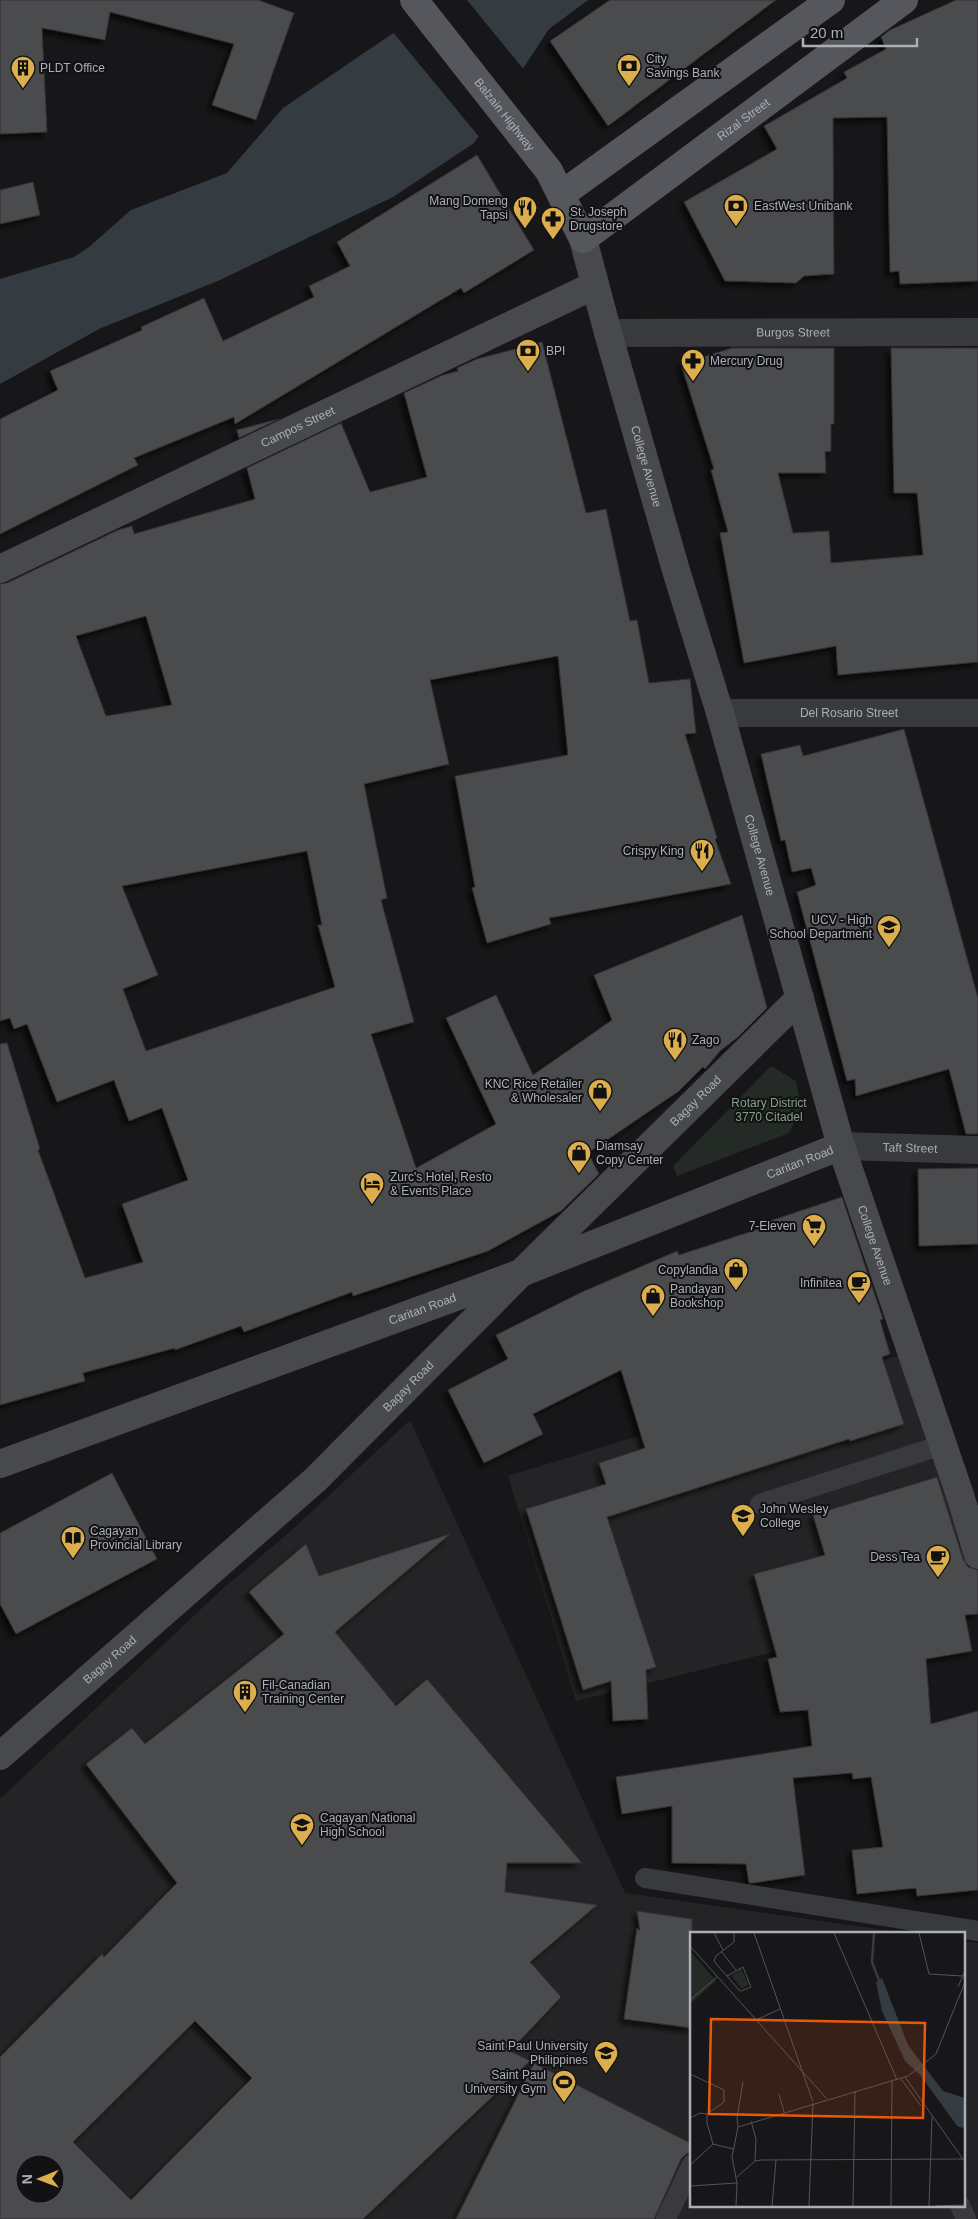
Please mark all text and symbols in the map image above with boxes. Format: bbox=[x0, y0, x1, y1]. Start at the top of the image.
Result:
scale bar bbox=[803, 15, 917, 47]
text: 20 m bbox=[810, 24, 843, 41]
place label: City Savings Bank bbox=[646, 52, 720, 80]
bank icon: City Savings Bank bbox=[616, 53, 642, 87]
building icon: PLDT Office bbox=[10, 55, 36, 89]
place label: PLDT Office bbox=[40, 61, 105, 75]
street label: Balzain Highway bbox=[471, 75, 537, 154]
street label: Rizal Street bbox=[714, 95, 773, 144]
bank icon: EastWest Unibank bbox=[723, 193, 749, 227]
place label: Mang Domeng Tapsi bbox=[429, 194, 508, 222]
restaurant icon: Mang Domeng Tapsi bbox=[512, 195, 538, 229]
place label: EastWest Unibank bbox=[754, 199, 853, 213]
place label: St. Joseph Drugstore bbox=[570, 205, 627, 233]
pharmacy icon: St. Joseph Drugstore bbox=[540, 206, 566, 240]
street label: Burgos Street bbox=[756, 325, 830, 340]
bank icon: BPI bbox=[515, 338, 541, 372]
place label: BPI bbox=[546, 344, 565, 358]
pharmacy icon: Mercury Drug bbox=[680, 348, 706, 382]
place label: Mercury Drug bbox=[710, 354, 783, 368]
street label: Campos Street bbox=[259, 403, 338, 450]
street label: College Avenue bbox=[628, 424, 665, 509]
street label: Del Rosario Street bbox=[800, 706, 899, 720]
street label: College Avenue bbox=[742, 813, 778, 898]
restaurant icon: Crispy King bbox=[689, 838, 715, 872]
place label: Crispy King bbox=[623, 844, 684, 858]
place label: UCV - High School Department bbox=[769, 913, 873, 941]
school or university icon: UCV - High School Department bbox=[876, 914, 902, 948]
restaurant icon: Zago bbox=[662, 1027, 688, 1061]
place label: Zago bbox=[692, 1033, 720, 1047]
street label: Bagay Road bbox=[667, 1073, 724, 1129]
place label: KNC Rice Retailer & Wholesaler bbox=[485, 1077, 582, 1105]
shop icon: KNC Rice Retailer & Wholesaler bbox=[587, 1078, 613, 1112]
park label: Rotary District 3770 Citadel bbox=[731, 1096, 807, 1124]
place label: Diamsay Copy Center bbox=[596, 1139, 663, 1167]
shop icon: Diamsay Copy Center bbox=[566, 1140, 592, 1174]
street label: Taft Street bbox=[882, 1140, 938, 1156]
street label: Caritan Road bbox=[764, 1143, 835, 1182]
place label: Zurc's Hotel, Resto & Events Place bbox=[390, 1170, 492, 1198]
hotel icon: Zurc's Hotel, Resto & Events Place bbox=[359, 1171, 385, 1205]
street label: College Avenue bbox=[855, 1203, 895, 1288]
supermarket icon: 7-Eleven bbox=[801, 1213, 827, 1247]
place label: 7-Eleven bbox=[749, 1219, 796, 1233]
shop icon: Copylandia bbox=[723, 1257, 749, 1291]
place label: Copylandia bbox=[658, 1263, 718, 1277]
cafe icon: Infinitea bbox=[846, 1270, 872, 1304]
place label: Infinitea bbox=[800, 1276, 842, 1290]
place label: Pandayan Bookshop bbox=[670, 1282, 724, 1310]
shop icon: Pandayan Bookshop bbox=[640, 1283, 666, 1317]
street label: Caritan Road bbox=[387, 1290, 458, 1328]
street label: Bagay Road bbox=[380, 1358, 437, 1415]
place label: John Wesley College bbox=[760, 1502, 828, 1530]
school or university icon: John Wesley College bbox=[730, 1503, 756, 1537]
place label: Cagayan Provincial Library bbox=[90, 1524, 182, 1552]
library icon: Cagayan Provincial Library bbox=[60, 1525, 86, 1559]
cafe icon: Dess Tea bbox=[925, 1544, 951, 1578]
place label: Dess Tea bbox=[870, 1550, 920, 1564]
street label: Bagay Road bbox=[80, 1633, 139, 1687]
place label: Fil-Canadian Training Center bbox=[262, 1678, 344, 1706]
building icon: Fil-Canadian Training Center bbox=[232, 1679, 258, 1713]
place label: Cagayan National High School bbox=[320, 1811, 415, 1839]
school or university icon: Cagayan National High School bbox=[289, 1812, 315, 1846]
inset map bbox=[690, 1932, 966, 2206]
place label: Saint Paul University Philippines bbox=[477, 2039, 588, 2067]
school or university icon: Saint Paul University Philippines bbox=[593, 2040, 619, 2074]
place label: Saint Paul University Gym bbox=[465, 2068, 546, 2096]
sports icon: Saint Paul University Gym bbox=[551, 2069, 577, 2103]
north arrow bbox=[15, 2154, 65, 2204]
text: N bbox=[19, 2174, 35, 2184]

